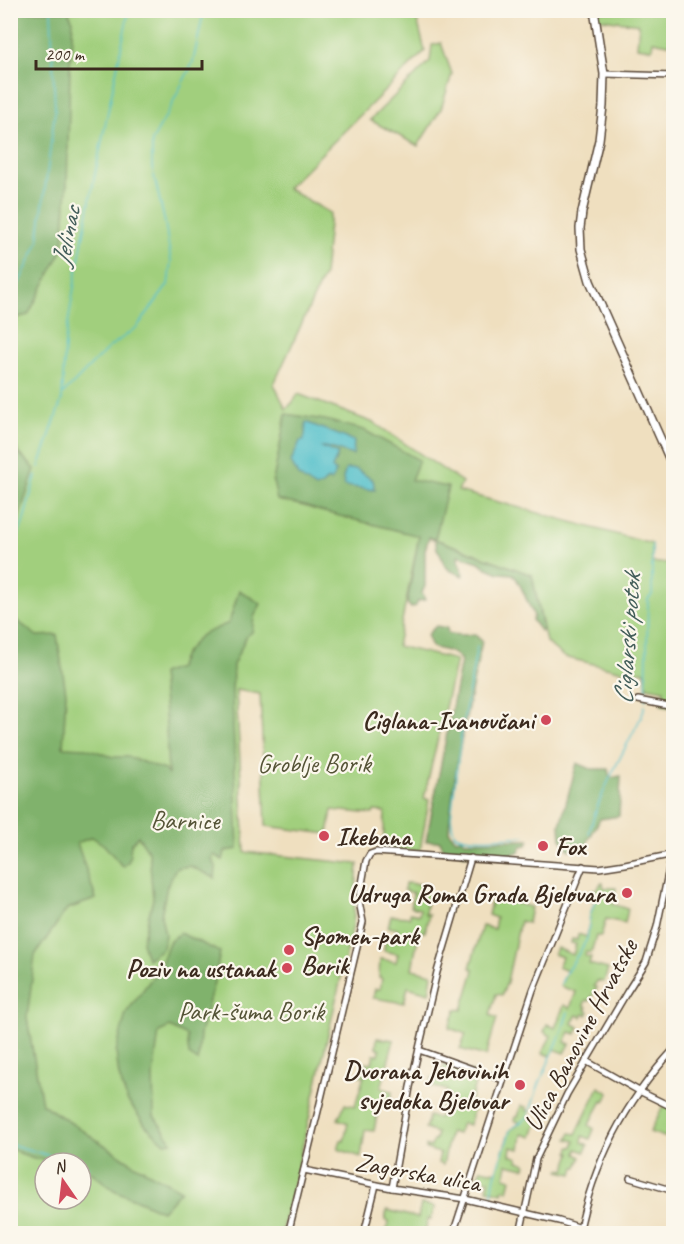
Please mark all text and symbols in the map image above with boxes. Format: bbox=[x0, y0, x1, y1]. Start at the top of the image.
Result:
scale bar bbox=[36, 33, 202, 71]
text: 200 m bbox=[45, 43, 86, 65]
water label: Jelinac bbox=[43, 200, 89, 271]
water label: Ciglarski potok bbox=[605, 568, 649, 706]
place label: Ciglana-Ivanovčani bbox=[363, 704, 537, 737]
marker: Ciglana-Ivanovčani bbox=[539, 713, 553, 727]
park label: Groblje Borik bbox=[257, 747, 373, 780]
park label: Barnice bbox=[151, 804, 221, 837]
place label: Ikebana bbox=[336, 820, 413, 853]
marker: Ikebana bbox=[317, 829, 331, 843]
place label: Fox bbox=[555, 830, 587, 863]
marker: Fox bbox=[536, 839, 550, 853]
place label: Udruga Roma Grada Bjelovara bbox=[348, 877, 617, 910]
marker: Udruga Roma Grada Bjelovara bbox=[620, 886, 634, 900]
place label: Spomen-park Borik bbox=[301, 919, 421, 982]
street label: Ulica Banovine Hrvatske bbox=[516, 932, 646, 1137]
marker: Spomen-park Borik bbox=[282, 943, 296, 957]
place label: Poziv na ustanak bbox=[126, 952, 277, 985]
marker: Poziv na ustanak bbox=[280, 961, 294, 975]
park label: Park-šuma Borik bbox=[178, 995, 326, 1028]
place label: Dvorana Jehovinih svjedoka Bjelovar bbox=[343, 1054, 511, 1117]
marker: Dvorana Jehovinih svjedoka Bjelovar bbox=[513, 1078, 527, 1092]
street label: Zagorska ulica bbox=[353, 1145, 485, 1200]
north arrow bbox=[33, 1151, 93, 1211]
text: N bbox=[52, 1156, 70, 1178]

